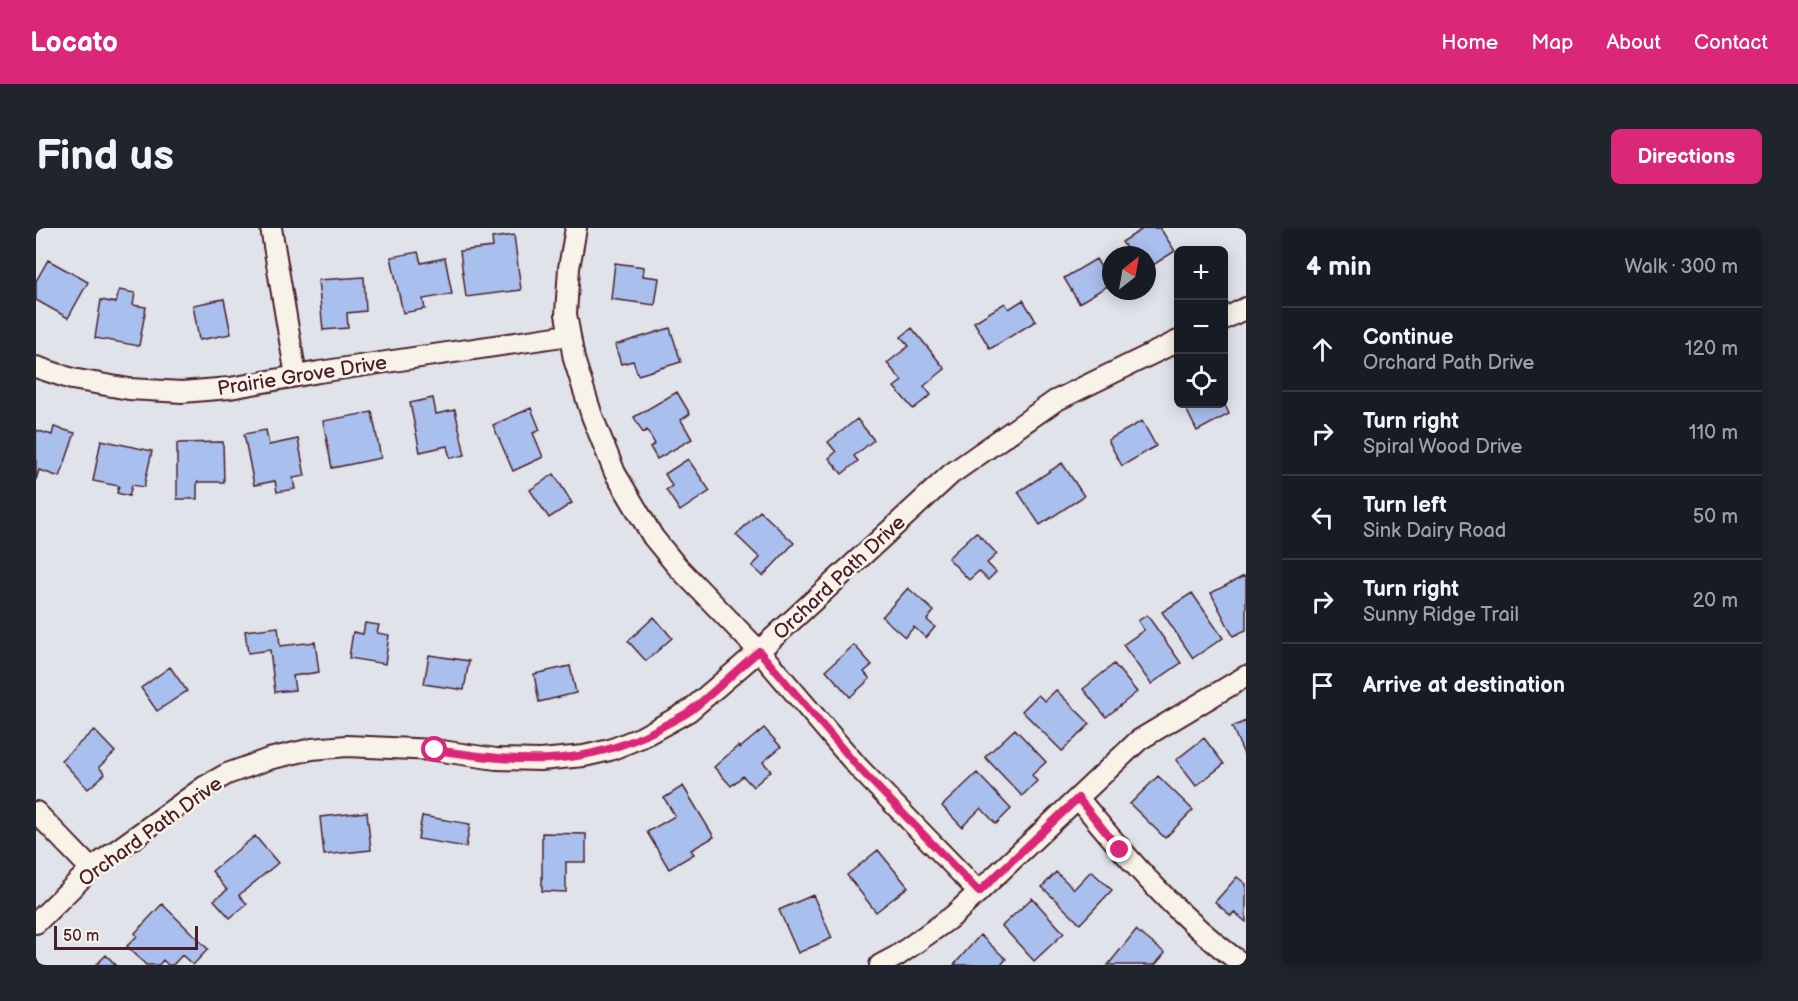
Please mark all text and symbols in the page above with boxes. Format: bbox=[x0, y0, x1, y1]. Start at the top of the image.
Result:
text: Locato bbox=[30, 26, 118, 59]
text: Home bbox=[1441, 30, 1498, 55]
text: Map bbox=[1531, 30, 1573, 55]
text: About bbox=[1606, 30, 1661, 55]
text: Contact bbox=[1694, 30, 1768, 55]
button: Directions bbox=[1611, 129, 1762, 184]
text: Find us bbox=[36, 131, 174, 182]
north arrow bbox=[1102, 246, 1156, 300]
map controls bbox=[1174, 246, 1228, 408]
button: + bbox=[1174, 246, 1228, 300]
text: 4 min bbox=[1306, 252, 1371, 283]
text: Walk · 300 m bbox=[1625, 255, 1738, 279]
button: − bbox=[1174, 300, 1228, 354]
text: Continue bbox=[1363, 324, 1453, 351]
icon: ahead bbox=[1306, 333, 1339, 366]
text: 120 m bbox=[1685, 337, 1738, 361]
street label: Prairie Grove Drive bbox=[216, 351, 389, 401]
text: Orchard Path Drive bbox=[1363, 351, 1534, 375]
button: locate bbox=[1174, 354, 1228, 408]
text: Turn right bbox=[1363, 408, 1459, 435]
icon: right bbox=[1306, 417, 1339, 450]
text: 110 m bbox=[1689, 421, 1738, 445]
text: Spiral Wood Drive bbox=[1363, 435, 1522, 459]
text: Turn left bbox=[1363, 492, 1447, 519]
icon: left bbox=[1306, 501, 1339, 534]
text: 50 m bbox=[1693, 505, 1738, 529]
street label: Orchard Path Drive bbox=[769, 510, 911, 645]
text: Sink Dairy Road bbox=[1363, 519, 1506, 543]
text: Turn right bbox=[1363, 576, 1459, 603]
icon: right bbox=[1306, 585, 1339, 618]
text: 20 m bbox=[1693, 589, 1738, 613]
text: Sunny Ridge Trail bbox=[1363, 603, 1519, 627]
icon: arrive bbox=[1306, 669, 1339, 702]
text: Arrive at destination bbox=[1363, 672, 1565, 699]
route start bbox=[421, 736, 447, 762]
street label: Orchard Path Drive bbox=[74, 772, 227, 892]
route end bbox=[1106, 836, 1132, 862]
scale bar bbox=[54, 923, 198, 950]
text: 50 m bbox=[63, 927, 99, 946]

